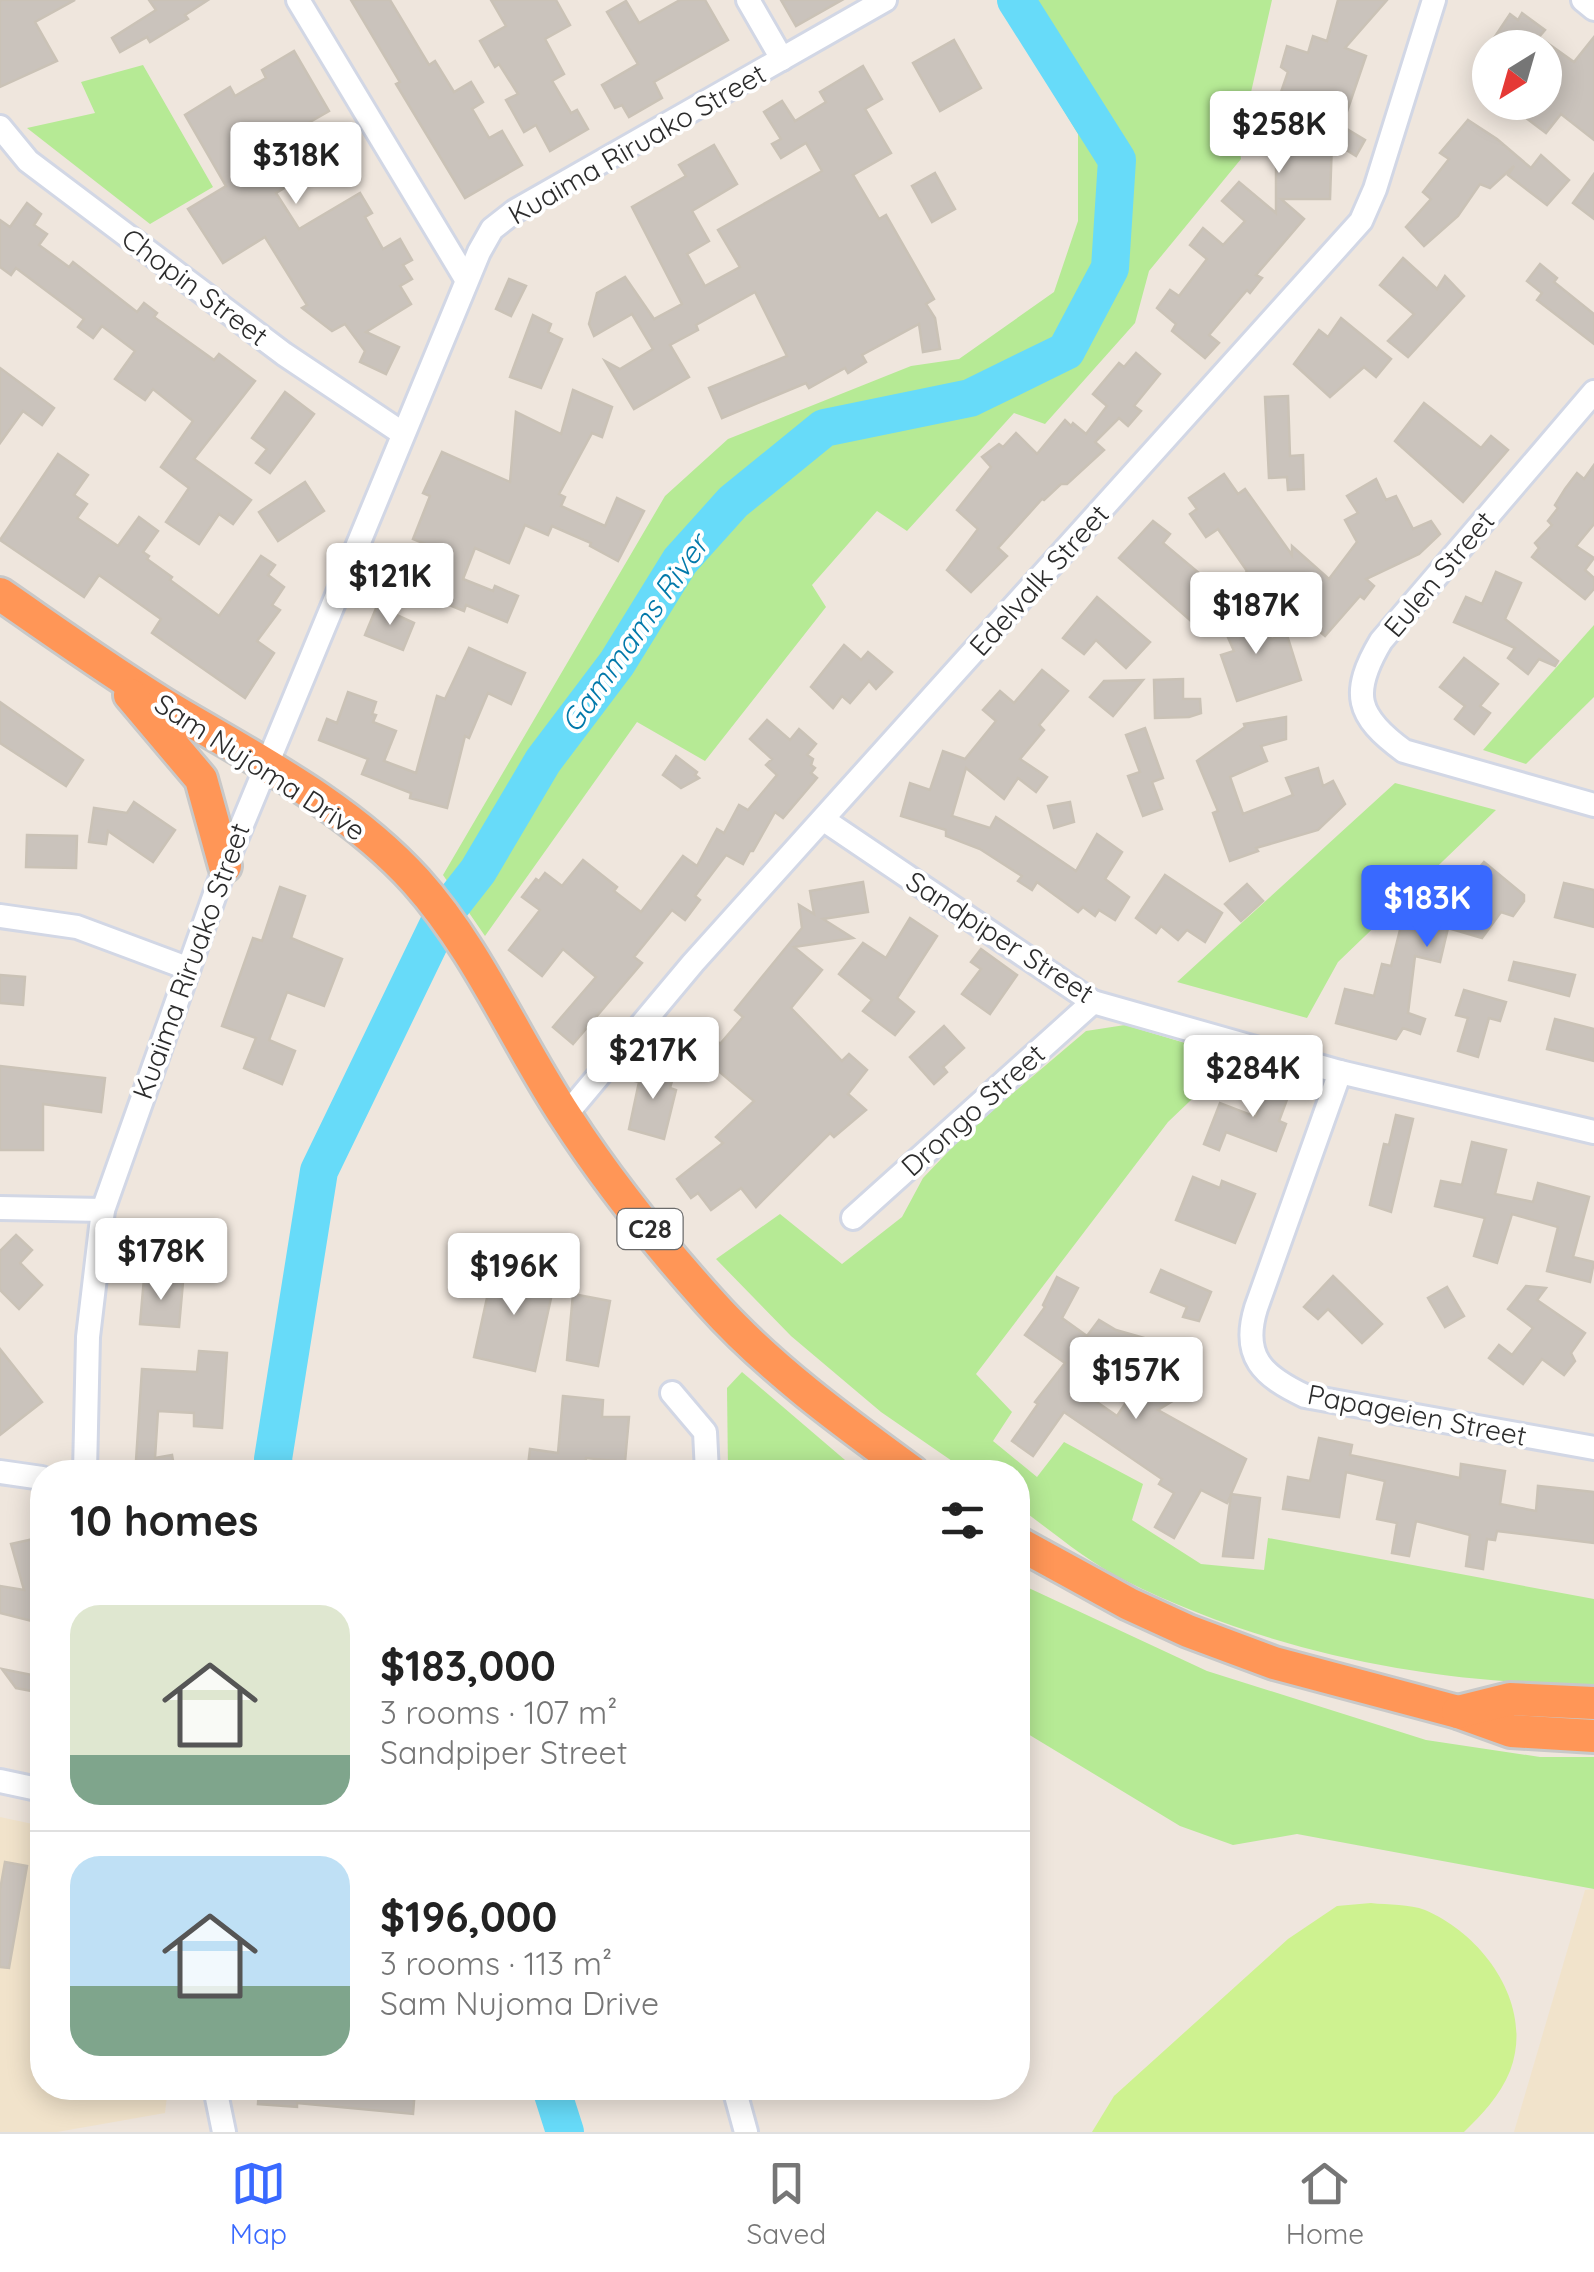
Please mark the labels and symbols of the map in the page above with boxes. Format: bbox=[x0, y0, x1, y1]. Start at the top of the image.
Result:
north arrow bbox=[1472, 30, 1562, 120]
street label: Kuaima Riruako Street bbox=[502, 56, 772, 232]
pin: $258K bbox=[1209, 91, 1349, 176]
pin: $318K bbox=[226, 122, 366, 207]
street label: Chopin Street bbox=[115, 220, 275, 353]
street label: Edelvalk Street bbox=[962, 497, 1116, 663]
street label: Eulen Street bbox=[1376, 503, 1501, 644]
water label: Gammams River bbox=[552, 524, 718, 740]
pin: $121K bbox=[320, 543, 460, 628]
pin: $187K bbox=[1186, 572, 1326, 657]
street label: Sam Nujoma Drive bbox=[148, 685, 372, 848]
street label: Kuaima Riruako Street bbox=[124, 818, 257, 1104]
street label: Sandpiper Street bbox=[900, 863, 1101, 1010]
pin: $183K bbox=[1357, 865, 1497, 950]
pin: $217K bbox=[583, 1017, 723, 1102]
pin: $284K bbox=[1183, 1035, 1323, 1120]
street label: Drongo Street bbox=[894, 1036, 1052, 1183]
road number: C28 bbox=[618, 1209, 682, 1249]
pin: $178K bbox=[91, 1218, 231, 1303]
pin: $196K bbox=[444, 1233, 584, 1318]
pin: $157K bbox=[1066, 1337, 1206, 1422]
street label: Papageien Street bbox=[1305, 1376, 1530, 1453]

